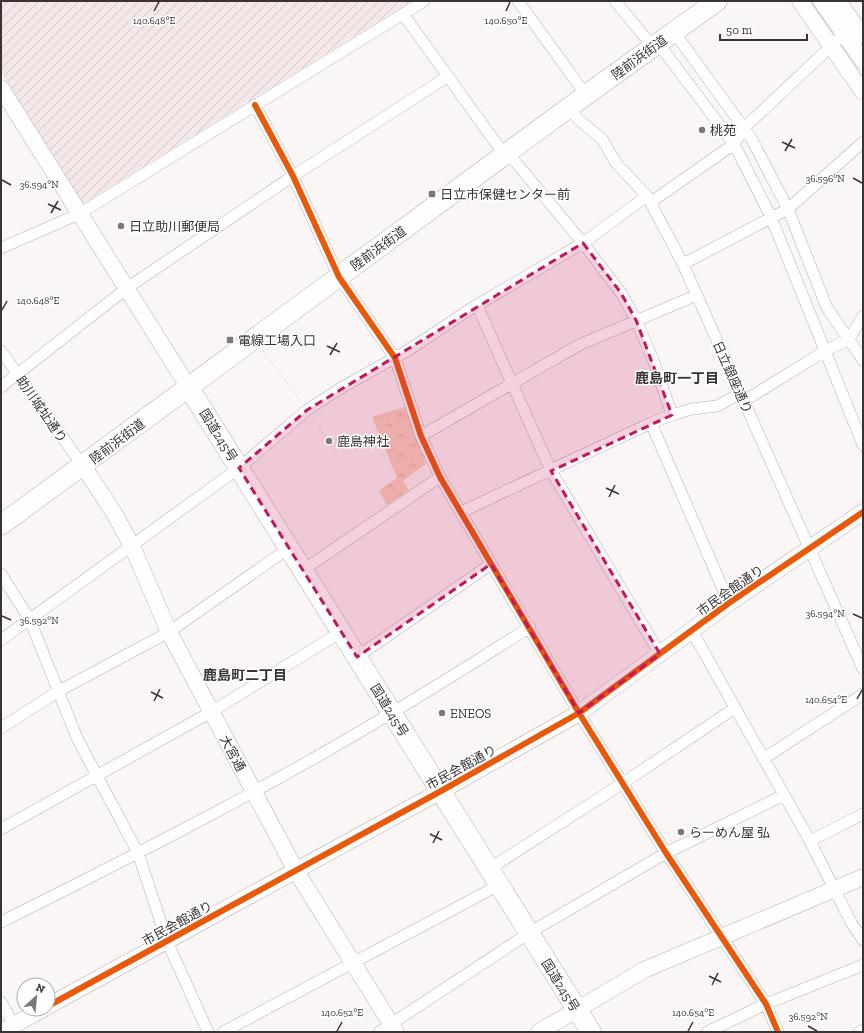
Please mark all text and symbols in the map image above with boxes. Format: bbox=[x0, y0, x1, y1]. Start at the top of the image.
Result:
text: 140.648°E bbox=[133, 15, 175, 27]
text: 140.650°E bbox=[485, 15, 528, 27]
scale bar bbox=[720, 16, 807, 42]
text: 50 m bbox=[726, 23, 753, 37]
street label: 陸前浜街道 bbox=[609, 32, 670, 83]
place label: 桃苑 bbox=[710, 123, 736, 138]
marker: 桃苑 bbox=[697, 125, 707, 135]
text: 36.596°N bbox=[805, 173, 845, 185]
text: 36.594°N bbox=[19, 179, 59, 191]
place label: 日立市保健センター前 bbox=[440, 187, 570, 202]
marker: 日立市保健センター前 bbox=[427, 189, 437, 199]
place label: 日立助川郵便局 bbox=[129, 219, 220, 234]
marker: 日立助川郵便局 bbox=[116, 221, 126, 231]
street label: 陸前浜街道 bbox=[348, 223, 409, 274]
text: 140.648°E bbox=[17, 295, 59, 307]
place label: 電線工場入口 bbox=[238, 333, 316, 348]
marker: 電線工場入口 bbox=[225, 335, 235, 345]
street label: 日立銀座通り bbox=[710, 339, 755, 416]
district label: 鹿島町一丁目 bbox=[635, 370, 719, 387]
street label: 助川城址通り bbox=[13, 373, 70, 446]
street label: 国道245号 bbox=[196, 406, 241, 464]
street label: 陸前浜街道 bbox=[87, 416, 148, 467]
place label: 鹿島神社 bbox=[337, 434, 389, 449]
marker: 鹿島神社 bbox=[324, 436, 334, 446]
street label: 市民会館通り bbox=[694, 562, 767, 619]
text: 36.594°N bbox=[805, 608, 845, 620]
text: 36.592°N bbox=[19, 615, 59, 627]
district label: 鹿島町二丁目 bbox=[203, 667, 287, 684]
street label: 国道245号 bbox=[367, 681, 412, 739]
text: 140.654°E bbox=[805, 694, 847, 706]
place label: ENEOS bbox=[450, 706, 491, 721]
marker: ENEOS bbox=[437, 708, 447, 718]
street label: 大宮通 bbox=[217, 732, 248, 774]
street label: 市民会館通り bbox=[423, 742, 499, 793]
place label: らーめん屋 弘 bbox=[689, 825, 770, 840]
marker: らーめん屋 弘 bbox=[676, 827, 686, 837]
street label: 市民会館通り bbox=[139, 898, 215, 949]
street label: 国道245号 bbox=[538, 956, 583, 1014]
north arrow bbox=[16, 977, 56, 1017]
text: N bbox=[34, 981, 48, 997]
text: 140.652°E bbox=[321, 1007, 363, 1019]
text: 140.654°E bbox=[672, 1007, 714, 1019]
text: 36.592°N bbox=[788, 1011, 828, 1023]

